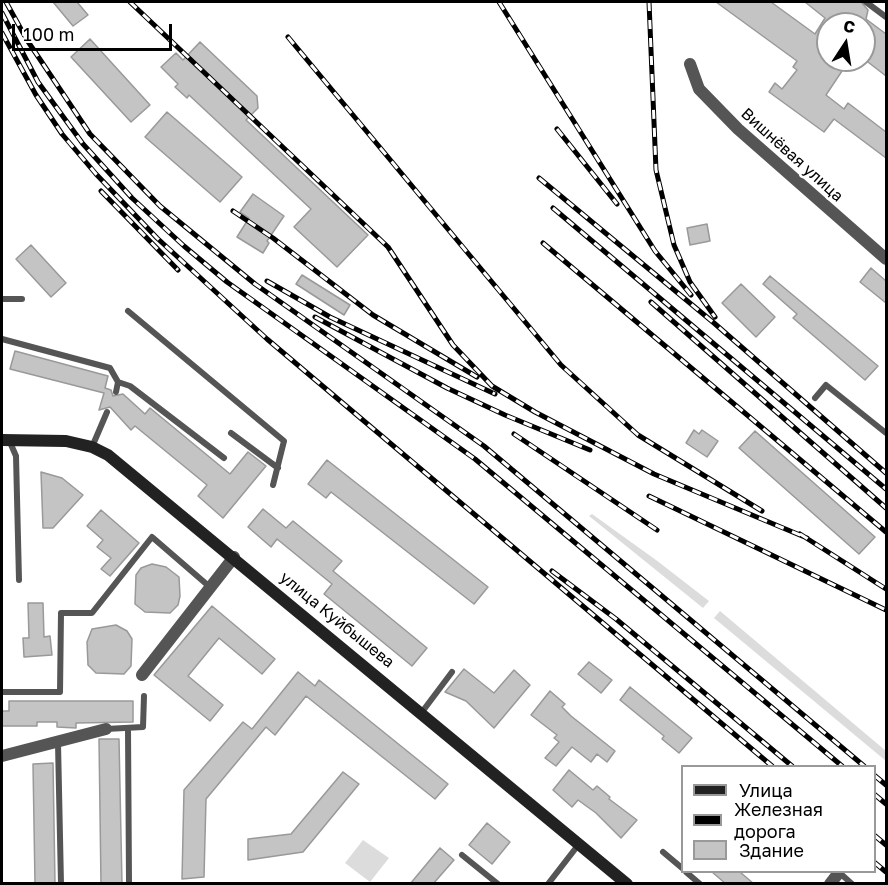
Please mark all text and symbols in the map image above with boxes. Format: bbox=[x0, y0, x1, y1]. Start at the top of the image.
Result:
scale bar bbox=[15, 12, 176, 50]
north arrow bbox=[816, 12, 876, 72]
text: С bbox=[842, 15, 857, 37]
text: 100 m bbox=[23, 23, 74, 45]
street label: Вишнёвая улица bbox=[737, 104, 847, 206]
street label: улица Куйбышева bbox=[276, 568, 398, 672]
legend bbox=[681, 765, 876, 873]
text: Улица bbox=[739, 779, 793, 801]
text: Железная дорога bbox=[734, 798, 823, 842]
text: Здание bbox=[739, 839, 804, 861]

